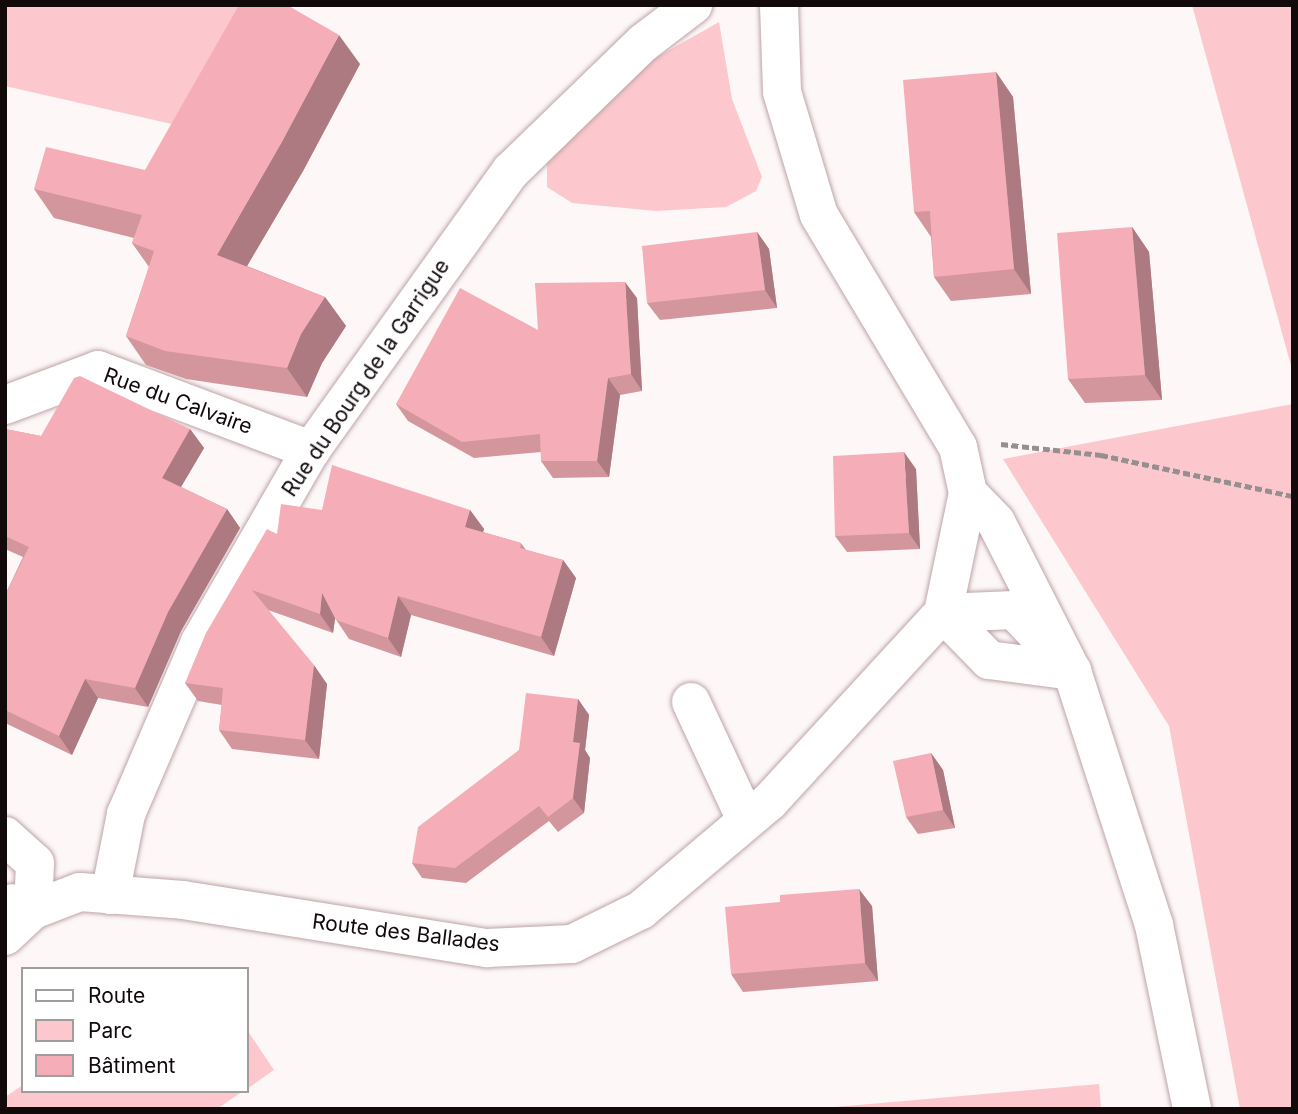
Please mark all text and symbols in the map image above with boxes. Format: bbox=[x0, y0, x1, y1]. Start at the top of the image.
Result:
street label: Rue du Bourg de la Garrigue bbox=[277, 255, 455, 501]
street label: Rue du Calvaire bbox=[100, 362, 256, 440]
street label: Route des Ballades bbox=[311, 909, 501, 957]
legend bbox=[21, 967, 248, 1093]
text: Route bbox=[88, 983, 145, 1008]
text: Parc bbox=[88, 1018, 133, 1043]
text: Bâtiment bbox=[88, 1053, 175, 1078]

